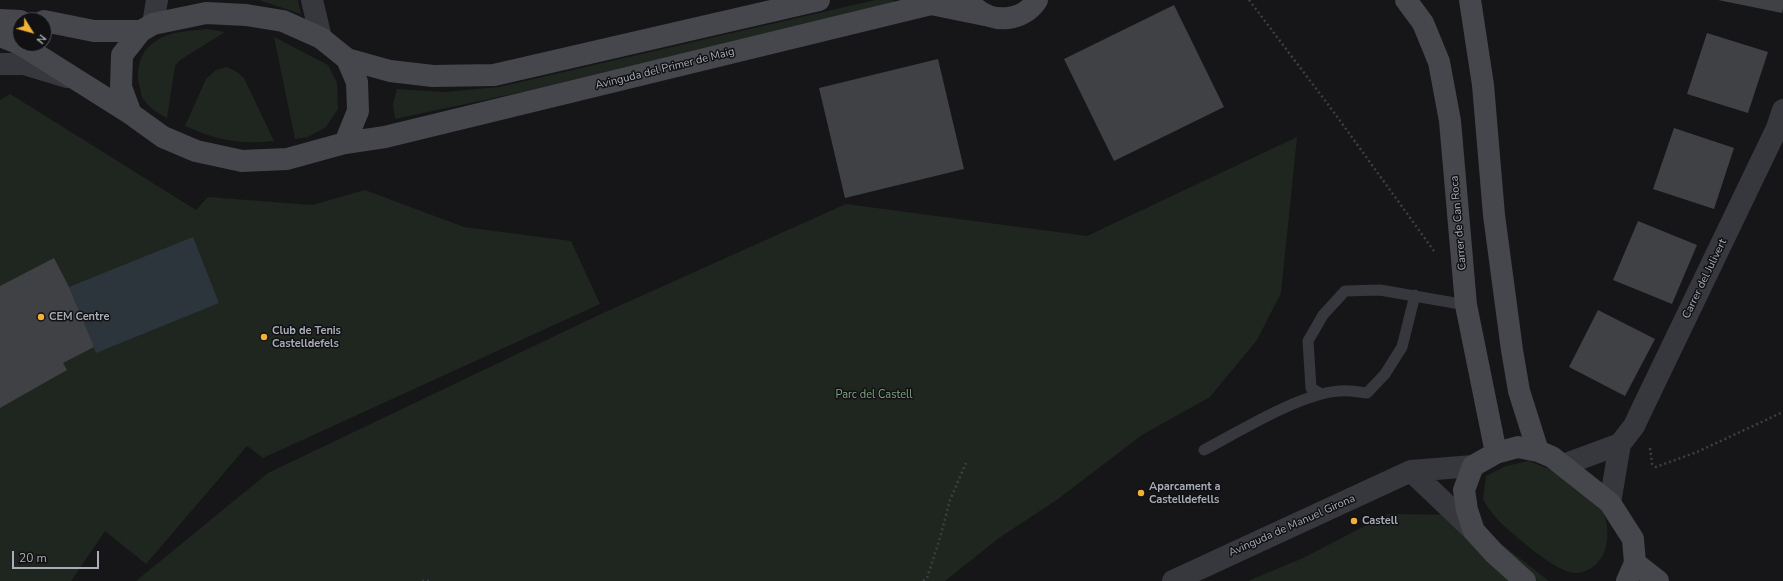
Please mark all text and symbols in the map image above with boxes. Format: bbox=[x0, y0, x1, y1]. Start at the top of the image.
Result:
north arrow bbox=[12, 12, 52, 52]
text: N bbox=[33, 31, 50, 47]
street label: Avinguda del Primer de Maig bbox=[594, 45, 736, 93]
street label: Carrer de Can Roca bbox=[1448, 175, 1470, 271]
street label: Carrer del Julivert bbox=[1680, 237, 1730, 321]
place label: CEM Centre bbox=[49, 310, 109, 324]
marker: CEM Centre bbox=[36, 312, 46, 322]
place label: Club de Tenis Castelldefels bbox=[272, 324, 341, 350]
marker: Club de Tenis Castelldefels bbox=[259, 332, 269, 342]
park label: Parc del Castell bbox=[835, 388, 913, 402]
place label: Aparcament a Castelldefells bbox=[1149, 480, 1220, 506]
marker: Aparcament a Castelldefells bbox=[1136, 488, 1146, 498]
street label: Avinguda de Manuel Girona bbox=[1227, 492, 1357, 560]
place label: Castell bbox=[1362, 514, 1398, 528]
marker: Castell bbox=[1349, 516, 1359, 526]
scale bar bbox=[14, 543, 101, 569]
text: 20 m bbox=[19, 550, 47, 566]

